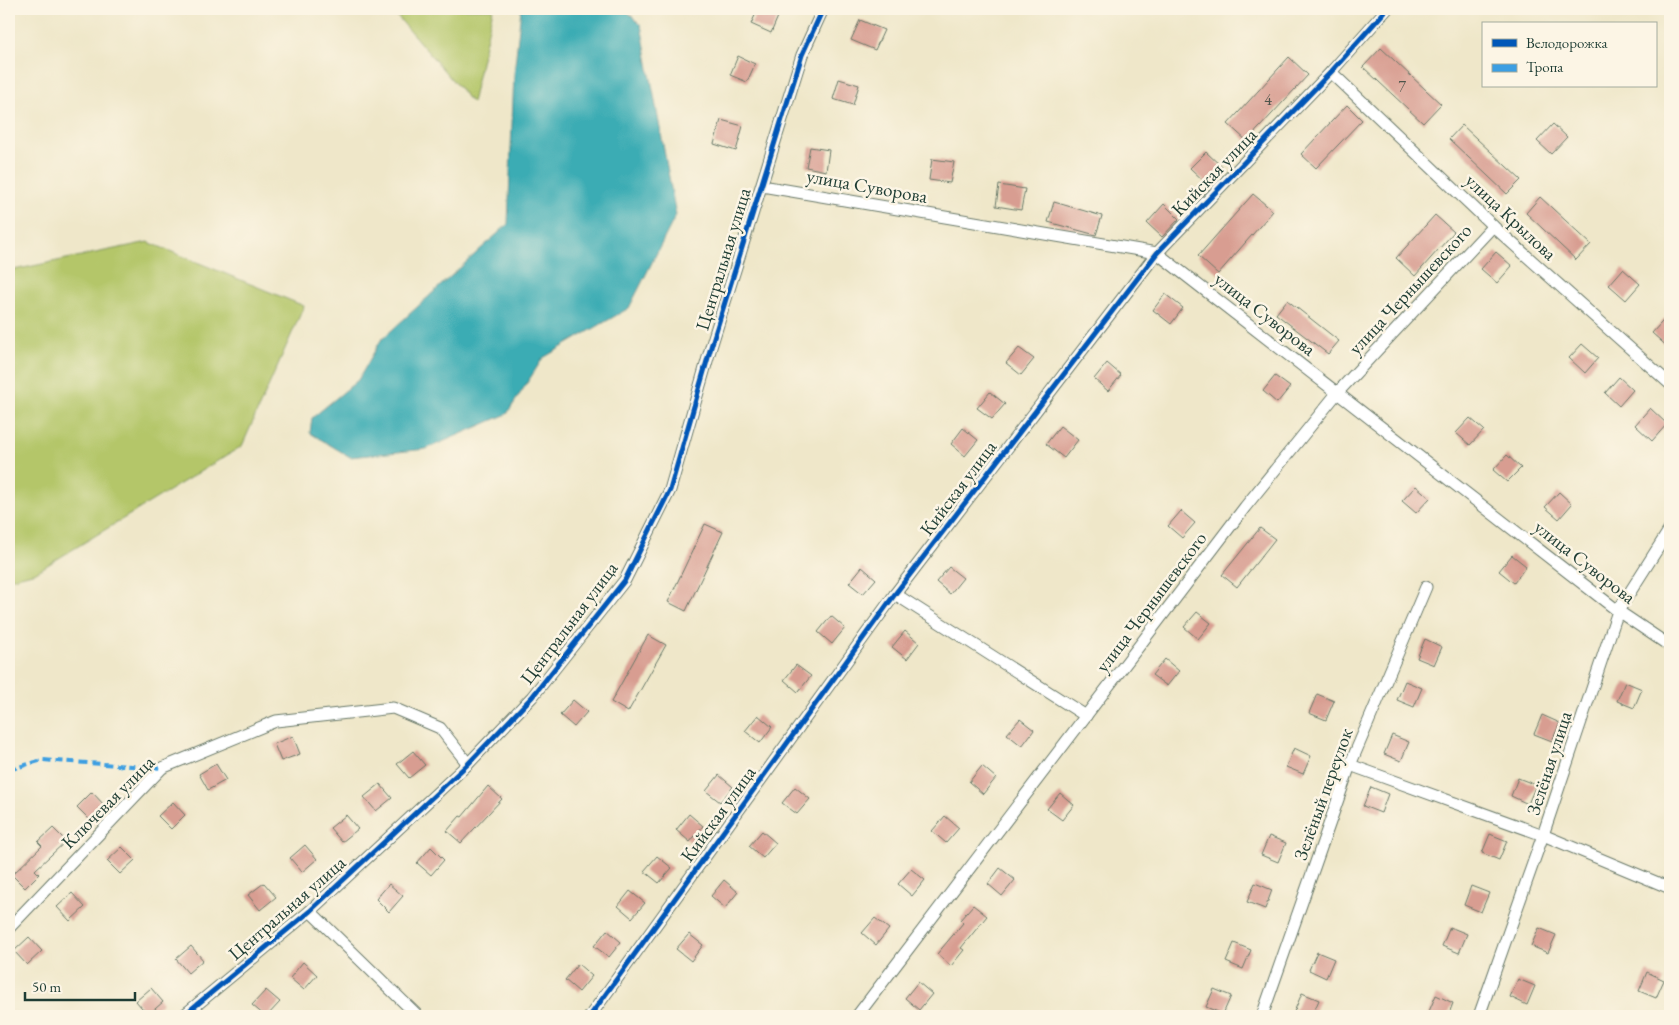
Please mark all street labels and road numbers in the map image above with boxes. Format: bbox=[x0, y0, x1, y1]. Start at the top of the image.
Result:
street label: Кийская улица bbox=[1166, 122, 1263, 221]
street label: улица Суворова bbox=[805, 163, 930, 209]
street label: улица Крылова bbox=[1460, 168, 1562, 266]
street label: Центральная улица bbox=[689, 184, 757, 333]
street label: улица Чернышевского bbox=[1343, 218, 1477, 360]
street label: улица Суворова bbox=[1209, 266, 1321, 362]
street label: Кийская улица bbox=[914, 435, 1002, 541]
street label: улица Суворова bbox=[1529, 514, 1641, 610]
street label: улица Чернышевского bbox=[1090, 527, 1212, 677]
street label: Центральная улица bbox=[515, 556, 624, 689]
street label: Зелёная улица bbox=[1520, 707, 1578, 818]
street label: Зелёный переулок bbox=[1288, 725, 1358, 863]
street label: Ключевая улица bbox=[56, 750, 160, 854]
street label: Кийская улица bbox=[675, 761, 762, 867]
street label: Центральная улица bbox=[223, 850, 351, 966]

